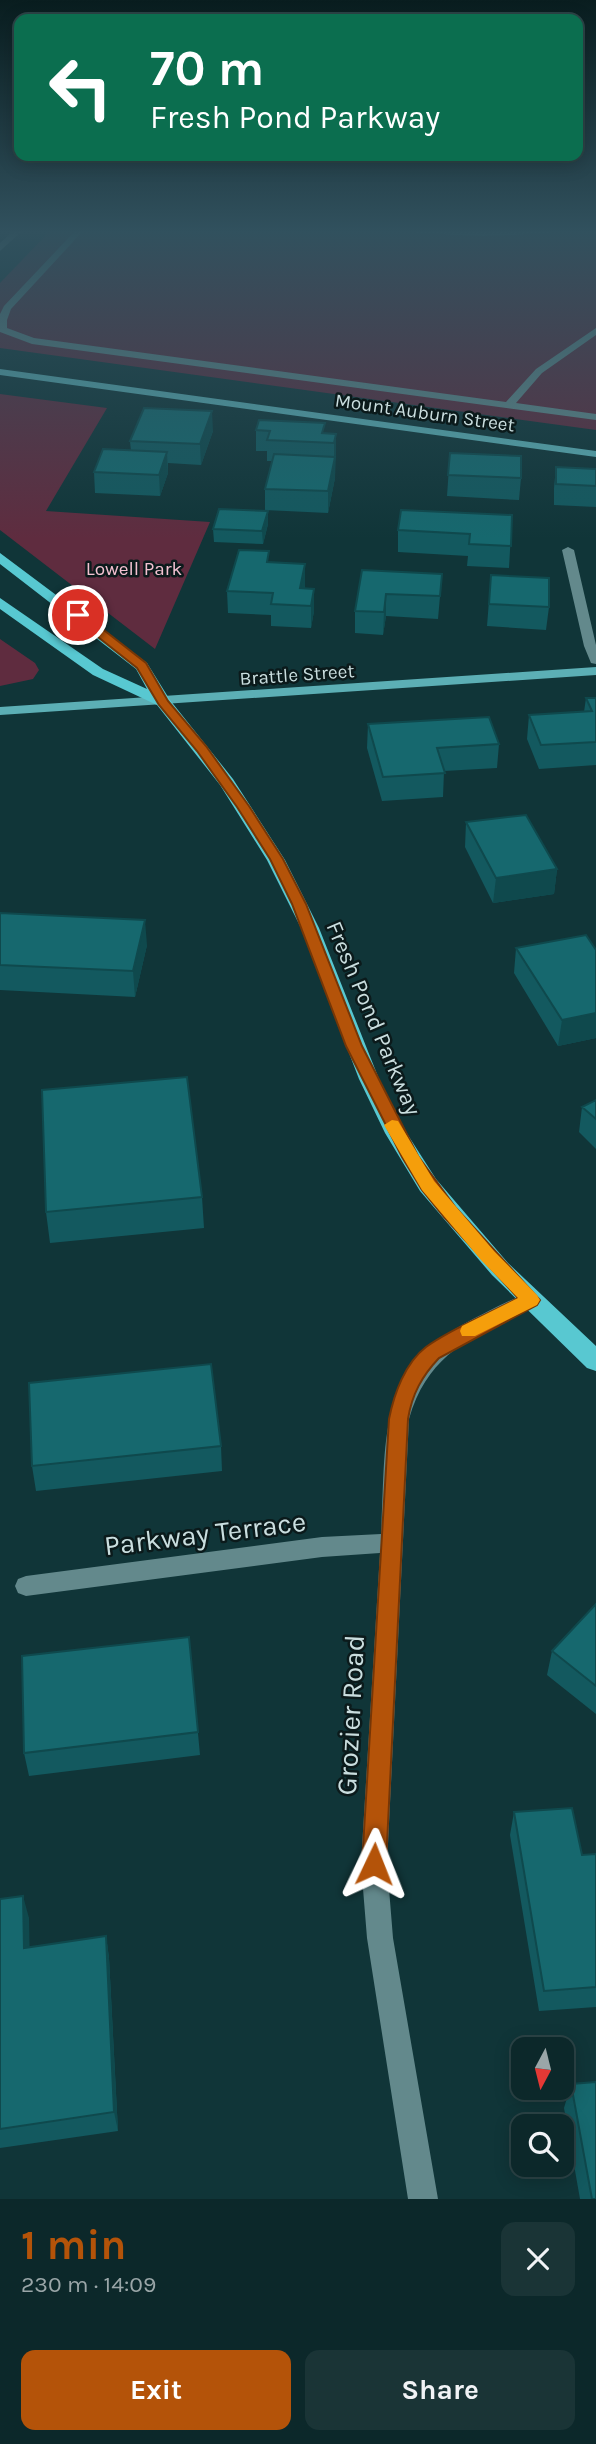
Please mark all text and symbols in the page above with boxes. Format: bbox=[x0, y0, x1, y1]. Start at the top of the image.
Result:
text: 70 m bbox=[150, 40, 264, 97]
icon: left bbox=[35, 42, 126, 133]
text: Fresh Pond Parkway bbox=[150, 99, 440, 136]
street label: Mount Auburn Street bbox=[334, 389, 516, 436]
park label: Lowell Park bbox=[86, 558, 183, 580]
pin bbox=[48, 585, 108, 645]
icon: arrive bbox=[59, 596, 97, 634]
street label: Brattle Street bbox=[239, 660, 355, 690]
street label: Fresh Pond Parkway bbox=[320, 917, 427, 1120]
street label: Parkway Terrace bbox=[102, 1505, 308, 1562]
street label: Grozier Road bbox=[330, 1634, 371, 1796]
position arrow bbox=[337, 1827, 411, 1901]
north arrow bbox=[511, 2037, 574, 2100]
map controls bbox=[511, 2037, 574, 2177]
button: search bbox=[511, 2114, 574, 2177]
text: 1 min bbox=[21, 2220, 126, 2270]
button: close bbox=[501, 2222, 575, 2296]
text: 230 m · 14:09 bbox=[21, 2271, 156, 2298]
button: Exit bbox=[21, 2350, 291, 2430]
button: Share bbox=[305, 2350, 575, 2430]

